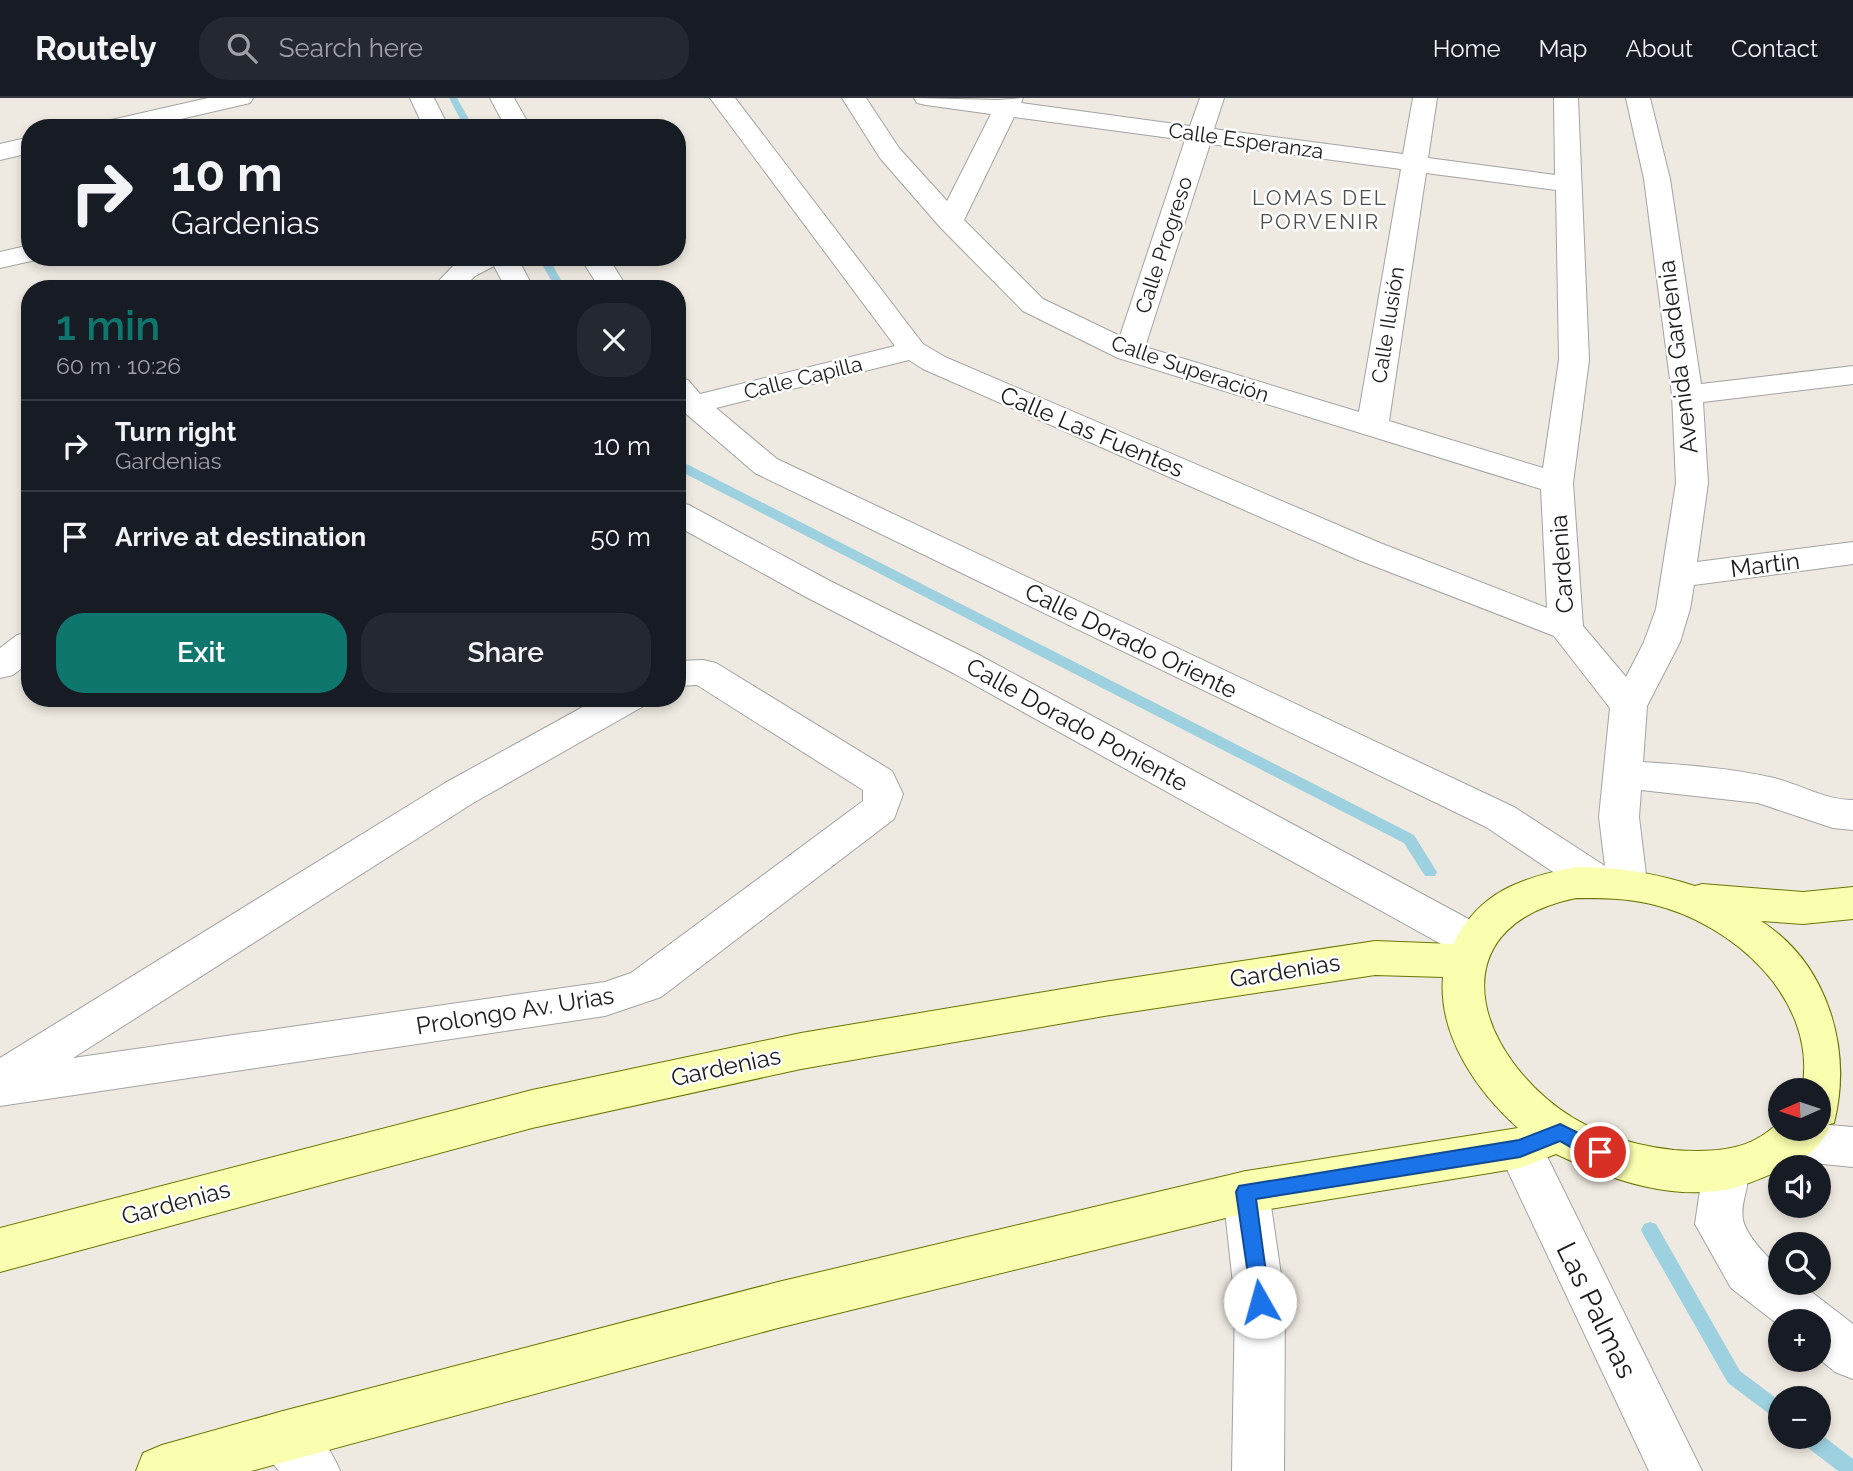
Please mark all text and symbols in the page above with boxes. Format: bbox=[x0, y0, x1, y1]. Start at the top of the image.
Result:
search box bbox=[199, 17, 689, 80]
text: Routely bbox=[35, 29, 157, 68]
icon: search bbox=[223, 29, 261, 67]
text: Search here bbox=[279, 33, 423, 63]
text: Home bbox=[1433, 34, 1501, 63]
text: Map bbox=[1539, 34, 1587, 63]
text: About bbox=[1625, 34, 1693, 63]
text: Contact bbox=[1731, 34, 1818, 63]
street label: Calle Esperanza bbox=[1167, 117, 1325, 164]
text: 10 m bbox=[171, 145, 283, 202]
icon: right bbox=[56, 147, 147, 238]
street label: Calle Progreso bbox=[1130, 173, 1197, 316]
district label: LOMAS DEL PORVENIR bbox=[1252, 185, 1388, 234]
text: Gardenias bbox=[171, 204, 319, 241]
street label: Avenida Gardenia bbox=[1651, 259, 1704, 456]
street label: Calle Ilusión bbox=[1366, 265, 1409, 385]
text: 1 min bbox=[56, 301, 160, 350]
button: close bbox=[577, 303, 651, 377]
street label: Calle Superación bbox=[1108, 330, 1272, 407]
street label: Calle Capilla bbox=[741, 351, 865, 404]
text: 60 m · 10:26 bbox=[56, 352, 181, 379]
street label: Calle Las Fuentes bbox=[996, 380, 1188, 483]
text: Turn right bbox=[115, 417, 236, 447]
icon: right bbox=[56, 427, 94, 465]
text: 10 m bbox=[593, 431, 651, 461]
text: Gardenias bbox=[115, 447, 222, 474]
street label: Cardenia bbox=[1544, 514, 1579, 614]
icon: arrive bbox=[56, 518, 94, 556]
text: Arrive at destination bbox=[115, 522, 366, 552]
text: 50 m bbox=[590, 522, 651, 552]
street label: Martin bbox=[1729, 546, 1801, 583]
street label: Calle Dorado Oriente bbox=[1020, 577, 1242, 705]
button: Exit bbox=[56, 613, 347, 693]
button: Share bbox=[361, 613, 651, 693]
street label: Calle Dorado Poniente bbox=[961, 651, 1193, 798]
street label: Gardenias bbox=[1228, 947, 1342, 994]
street label: Prolongo Av. Urias bbox=[414, 981, 616, 1040]
street label: Gardenias bbox=[668, 1041, 783, 1092]
north arrow bbox=[1768, 1078, 1830, 1141]
map controls bbox=[1768, 1078, 1831, 1449]
pin bbox=[1570, 1122, 1630, 1182]
icon: arrive bbox=[1581, 1133, 1619, 1171]
button: sound bbox=[1768, 1155, 1831, 1218]
street label: Gardenias bbox=[118, 1174, 233, 1231]
button: search bbox=[1768, 1232, 1831, 1295]
street label: Las Palmas bbox=[1550, 1237, 1644, 1383]
position arrow bbox=[1223, 1265, 1297, 1339]
button: + bbox=[1768, 1309, 1831, 1372]
button: − bbox=[1768, 1386, 1831, 1449]

